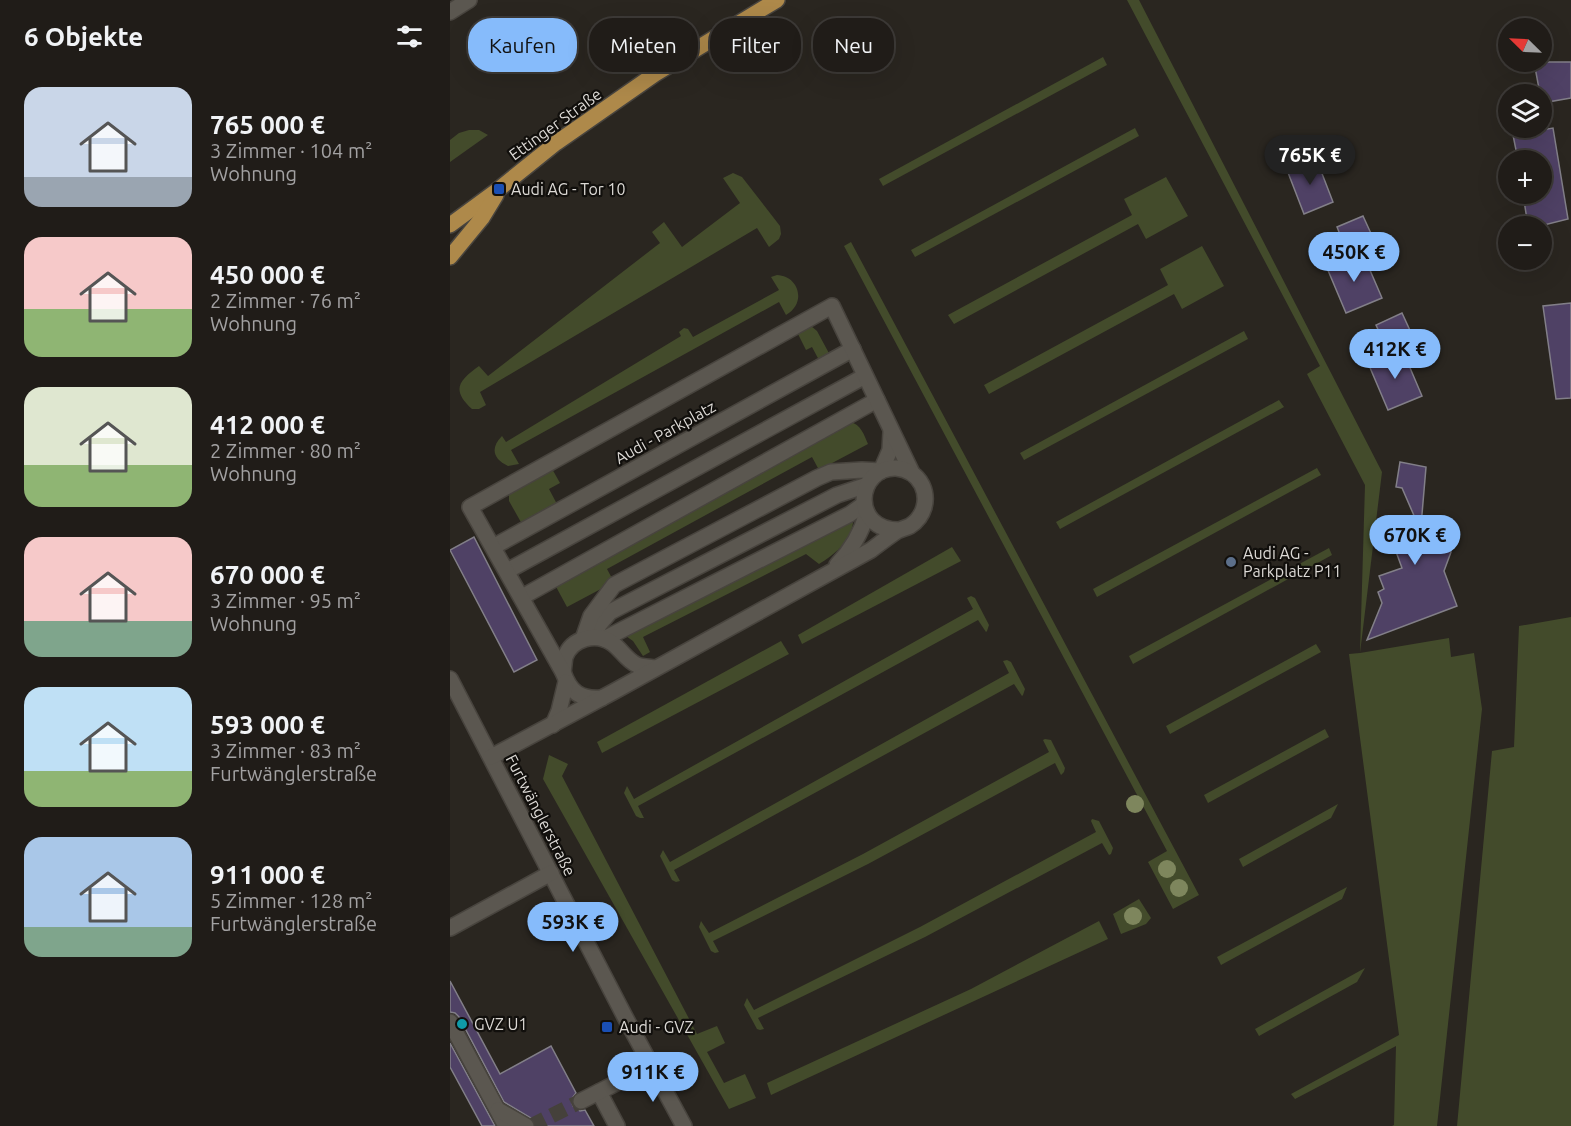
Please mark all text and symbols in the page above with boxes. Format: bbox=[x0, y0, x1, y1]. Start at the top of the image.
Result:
chip: Kaufen bbox=[468, 18, 577, 72]
chip: Mieten bbox=[589, 18, 698, 72]
chip: Filter bbox=[710, 18, 801, 72]
chip: Neu bbox=[813, 18, 894, 72]
north arrow bbox=[1498, 18, 1552, 72]
map controls bbox=[1498, 18, 1552, 270]
icon: filters bbox=[393, 20, 426, 53]
text: 6 Objekte bbox=[24, 22, 143, 51]
street label: Ettinger Straße bbox=[505, 84, 605, 164]
button: layers bbox=[1498, 84, 1552, 138]
text: 765 000 € bbox=[210, 110, 325, 139]
icon: home bbox=[72, 111, 144, 183]
pin: 765K € bbox=[1261, 135, 1359, 186]
text: 3 Zimmer · 104 m² bbox=[210, 139, 372, 162]
text: 765K € bbox=[1278, 143, 1342, 166]
button: + bbox=[1498, 150, 1552, 204]
text: Wohnung bbox=[210, 162, 297, 185]
place label: Audi AG - Tor 10 bbox=[511, 180, 626, 198]
marker: Audi AG - Tor 10 bbox=[492, 182, 506, 196]
button: − bbox=[1498, 216, 1552, 270]
pin: 450K € bbox=[1305, 232, 1403, 283]
text: 450K € bbox=[1322, 240, 1386, 263]
text: 450 000 € bbox=[210, 260, 325, 289]
icon: home bbox=[72, 261, 144, 333]
text: 2 Zimmer · 76 m² bbox=[210, 289, 361, 312]
text: Wohnung bbox=[210, 312, 297, 335]
pin: 412K € bbox=[1346, 329, 1444, 380]
text: 412K € bbox=[1363, 337, 1427, 360]
street label: Audi - Parkplatz bbox=[612, 397, 718, 467]
text: 412 000 € bbox=[210, 410, 325, 439]
icon: home bbox=[72, 411, 144, 483]
text: 2 Zimmer · 80 m² bbox=[210, 439, 361, 462]
text: Wohnung bbox=[210, 462, 297, 485]
pin: 670K € bbox=[1366, 515, 1464, 566]
text: 670K € bbox=[1383, 523, 1447, 546]
place label: Audi AG - Parkplatz P11 bbox=[1243, 544, 1342, 580]
marker: Audi AG - Parkplatz P11 bbox=[1224, 555, 1238, 569]
text: 670 000 € bbox=[210, 560, 325, 589]
icon: home bbox=[72, 561, 144, 633]
text: 3 Zimmer · 95 m² bbox=[210, 589, 361, 612]
text: Wohnung bbox=[210, 612, 297, 635]
text: 593 000 € bbox=[210, 710, 325, 739]
icon: home bbox=[72, 711, 144, 783]
text: 3 Zimmer · 83 m² bbox=[210, 739, 361, 762]
street label: Furtwänglerstraße bbox=[503, 751, 579, 879]
text: Furtwänglerstraße bbox=[210, 762, 377, 785]
text: 911 000 € bbox=[210, 860, 325, 889]
icon: home bbox=[72, 861, 144, 933]
text: 5 Zimmer · 128 m² bbox=[210, 889, 372, 912]
pin: 593K € bbox=[524, 902, 622, 953]
text: 593K € bbox=[541, 910, 605, 933]
text: Furtwänglerstraße bbox=[210, 912, 377, 935]
place label: GVZ U1 bbox=[474, 1015, 527, 1033]
marker: GVZ U1 bbox=[455, 1017, 469, 1031]
place label: Audi - GVZ bbox=[619, 1018, 694, 1036]
marker: Audi - GVZ bbox=[600, 1020, 614, 1034]
pin: 911K € bbox=[604, 1052, 702, 1103]
text: 911K € bbox=[621, 1060, 685, 1083]

